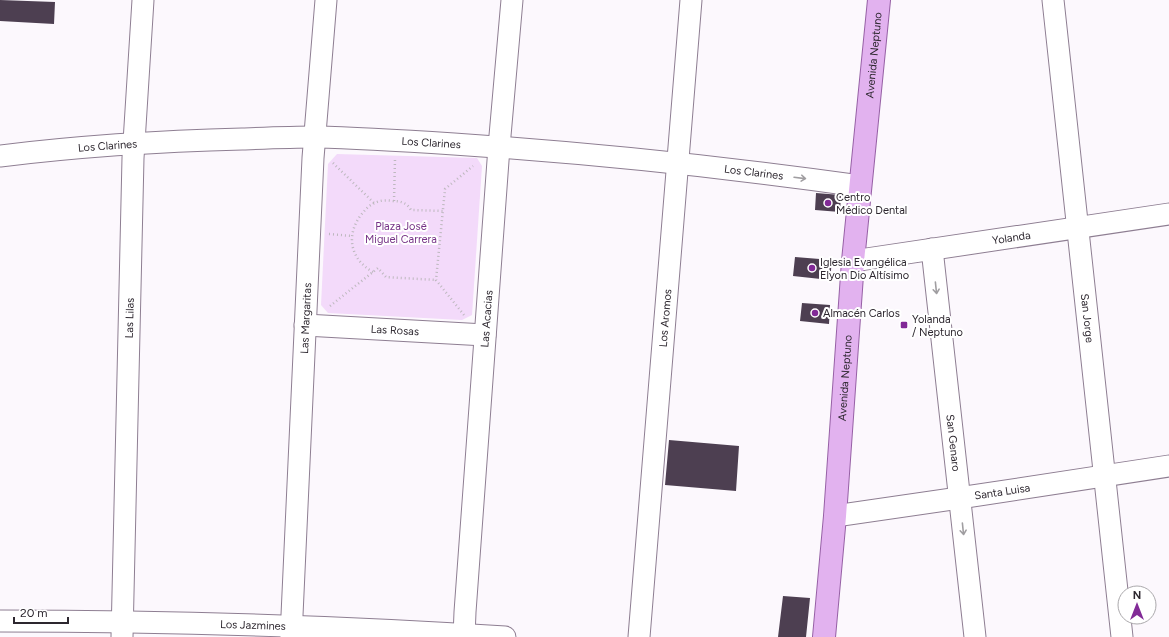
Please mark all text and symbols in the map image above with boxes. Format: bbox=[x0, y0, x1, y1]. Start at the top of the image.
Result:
street label: Avenida Neptuno bbox=[863, 12, 885, 99]
street label: Los Clarines bbox=[401, 135, 461, 151]
street label: Los Clarines bbox=[77, 137, 138, 155]
street label: Los Clarines bbox=[723, 163, 784, 183]
one-way arrow bbox=[793, 174, 806, 182]
place label: Centro Médico Dental bbox=[836, 191, 907, 217]
marker: Centro Médico Dental bbox=[823, 198, 833, 208]
park label: Plaza José Miguel Carrera bbox=[365, 220, 437, 246]
street label: Yolanda bbox=[991, 229, 1031, 247]
place label: Iglesia Evangélica Elyon Dio Altísimo bbox=[820, 256, 909, 282]
marker: Iglesia Evangélica Elyon Dio Altísimo bbox=[807, 263, 817, 273]
one-way arrow bbox=[932, 281, 940, 294]
street label: Las Margaritas bbox=[298, 283, 314, 354]
street label: Los Aromos bbox=[657, 288, 674, 348]
street label: Las Acacias bbox=[478, 290, 496, 348]
street label: San Jorge bbox=[1078, 293, 1096, 344]
street label: Las Lilas bbox=[123, 298, 137, 339]
place label: Almacén Carlos bbox=[823, 307, 900, 320]
marker: Almacén Carlos bbox=[810, 308, 820, 318]
place label: Yolanda / Neptuno bbox=[912, 313, 963, 339]
marker: Yolanda / Neptuno bbox=[899, 320, 909, 330]
street label: Las Rosas bbox=[370, 323, 419, 338]
street label: Avenida Neptuno bbox=[836, 334, 855, 421]
street label: San Genaro bbox=[943, 414, 963, 472]
street label: Santa Luisa bbox=[974, 481, 1031, 503]
one-way arrow bbox=[959, 522, 966, 535]
north arrow bbox=[1117, 585, 1157, 625]
text: N bbox=[1133, 589, 1141, 602]
scale bar bbox=[14, 599, 68, 625]
text: 20 m bbox=[20, 606, 48, 620]
street label: Los Jazmines bbox=[220, 618, 286, 633]

